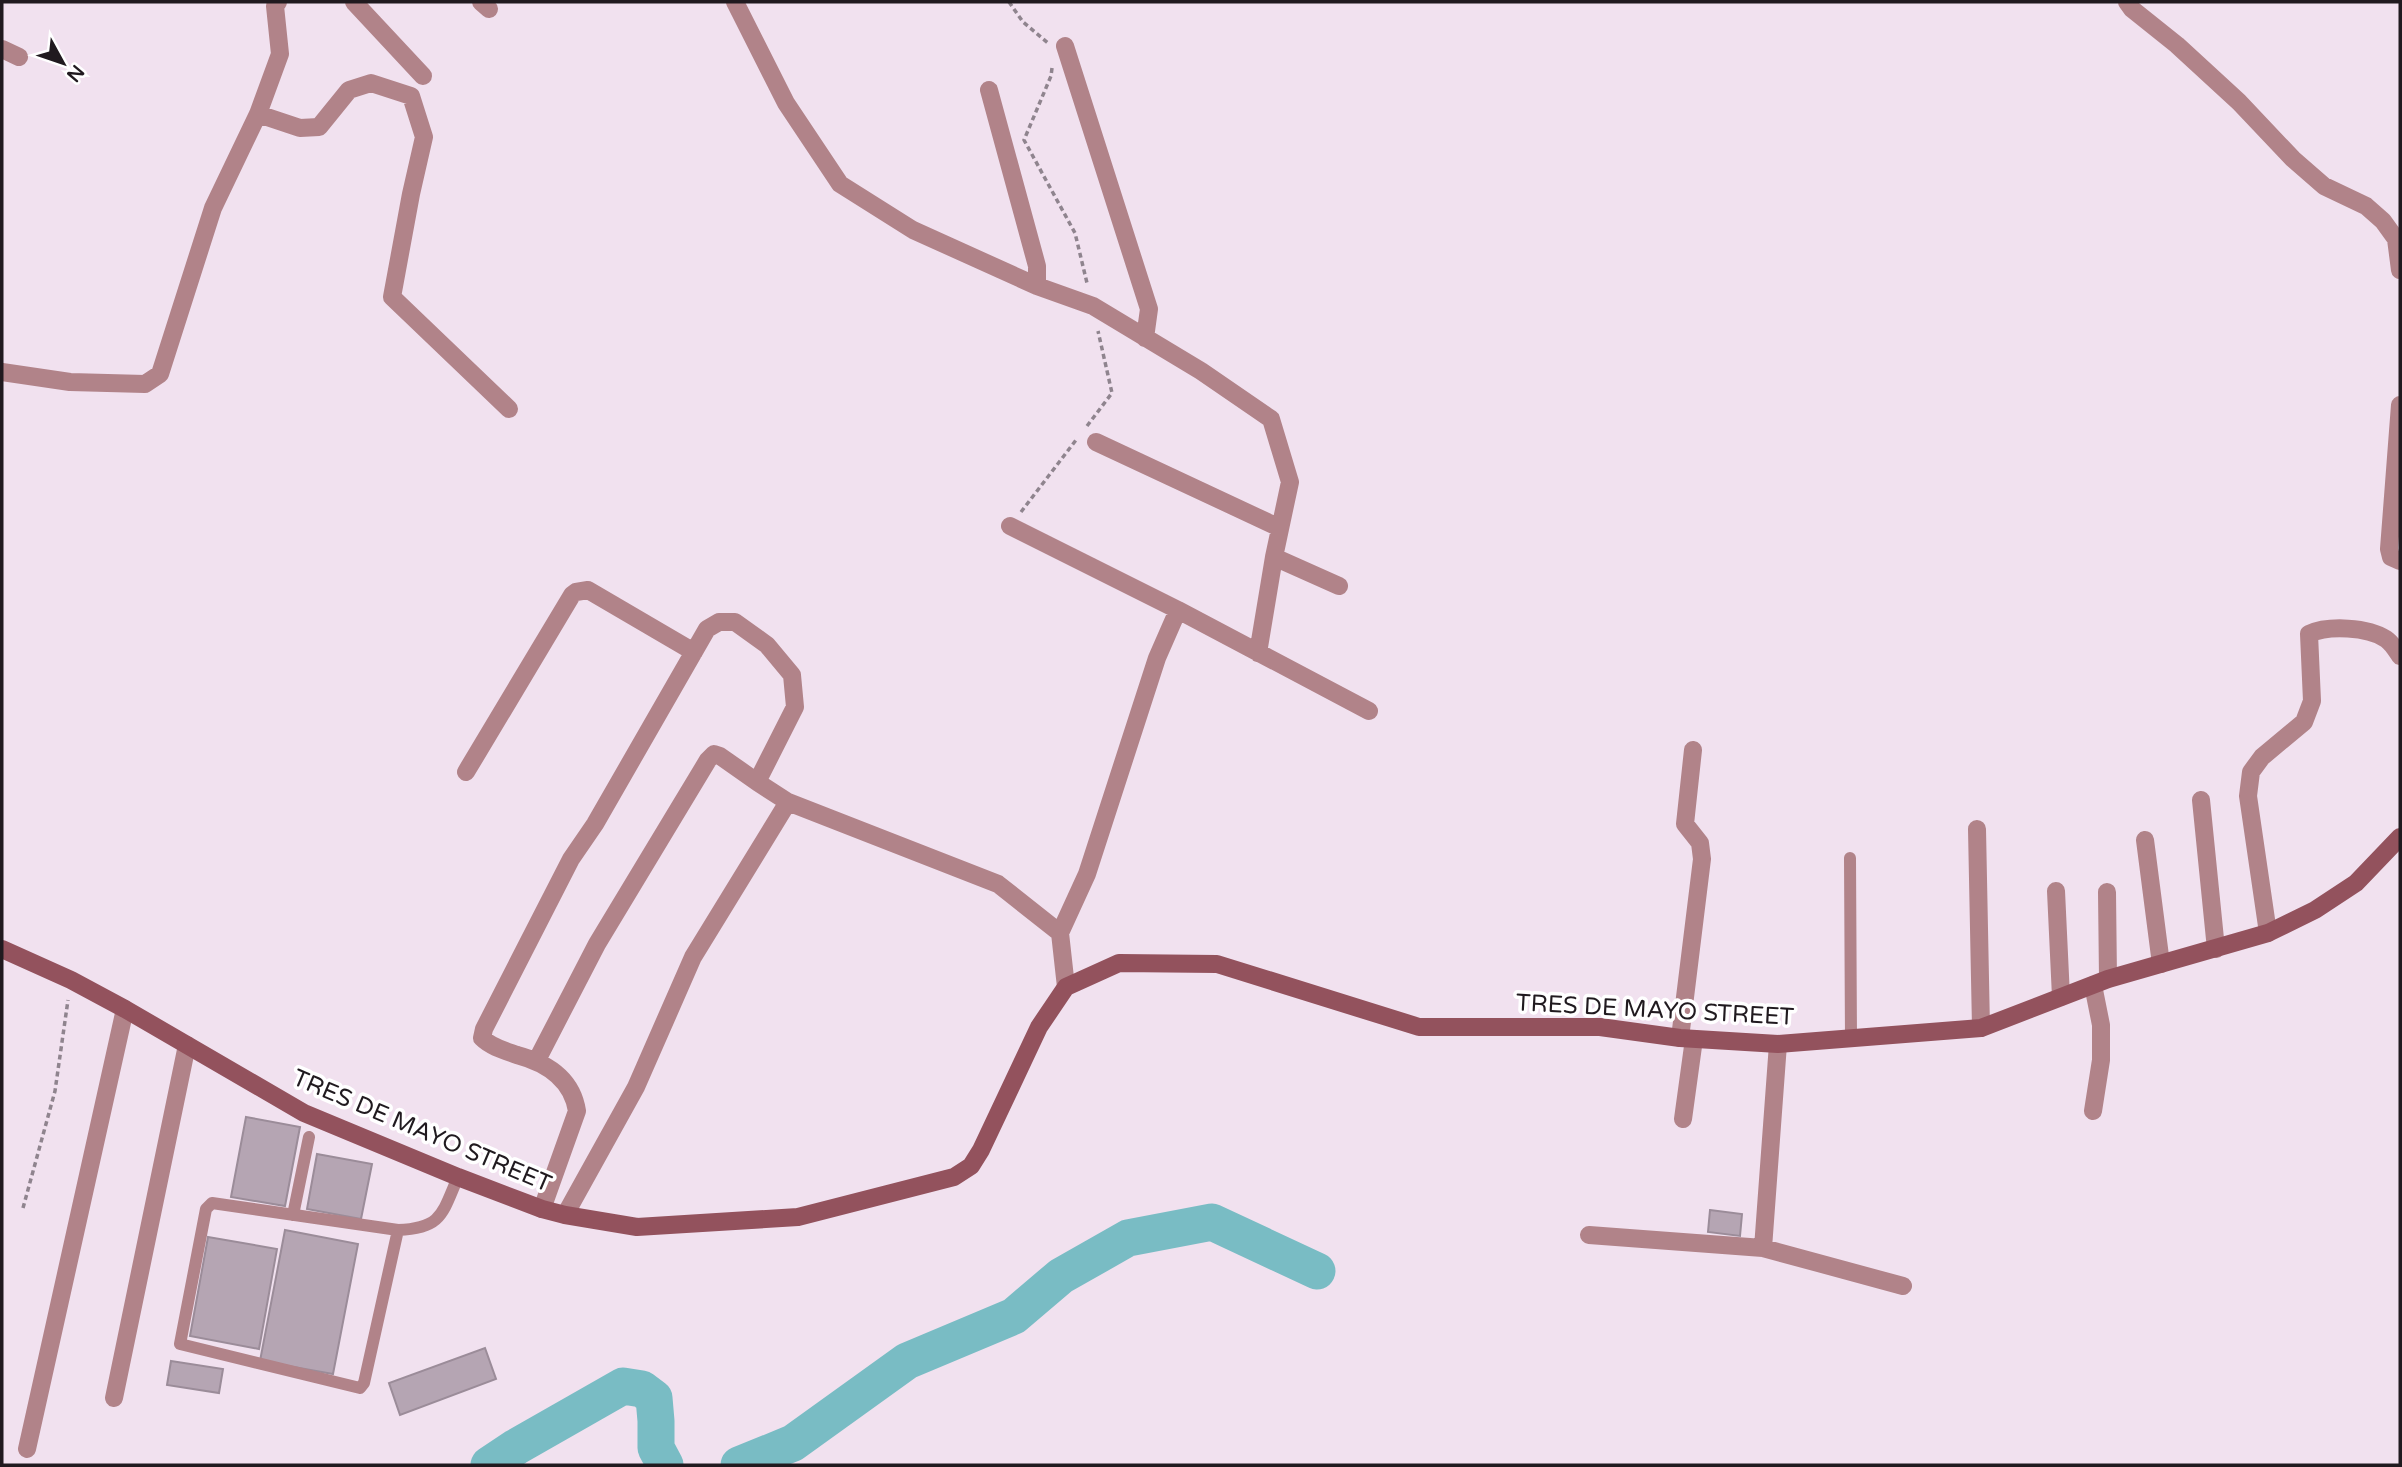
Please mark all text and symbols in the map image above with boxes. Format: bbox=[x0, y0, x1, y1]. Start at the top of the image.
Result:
north arrow bbox=[28, 28, 98, 98]
text: N bbox=[62, 60, 89, 86]
street label: TRES DE MAYO STREET bbox=[1515, 988, 1795, 1032]
street label: TRES DE MAYO STREET bbox=[288, 1063, 556, 1199]

